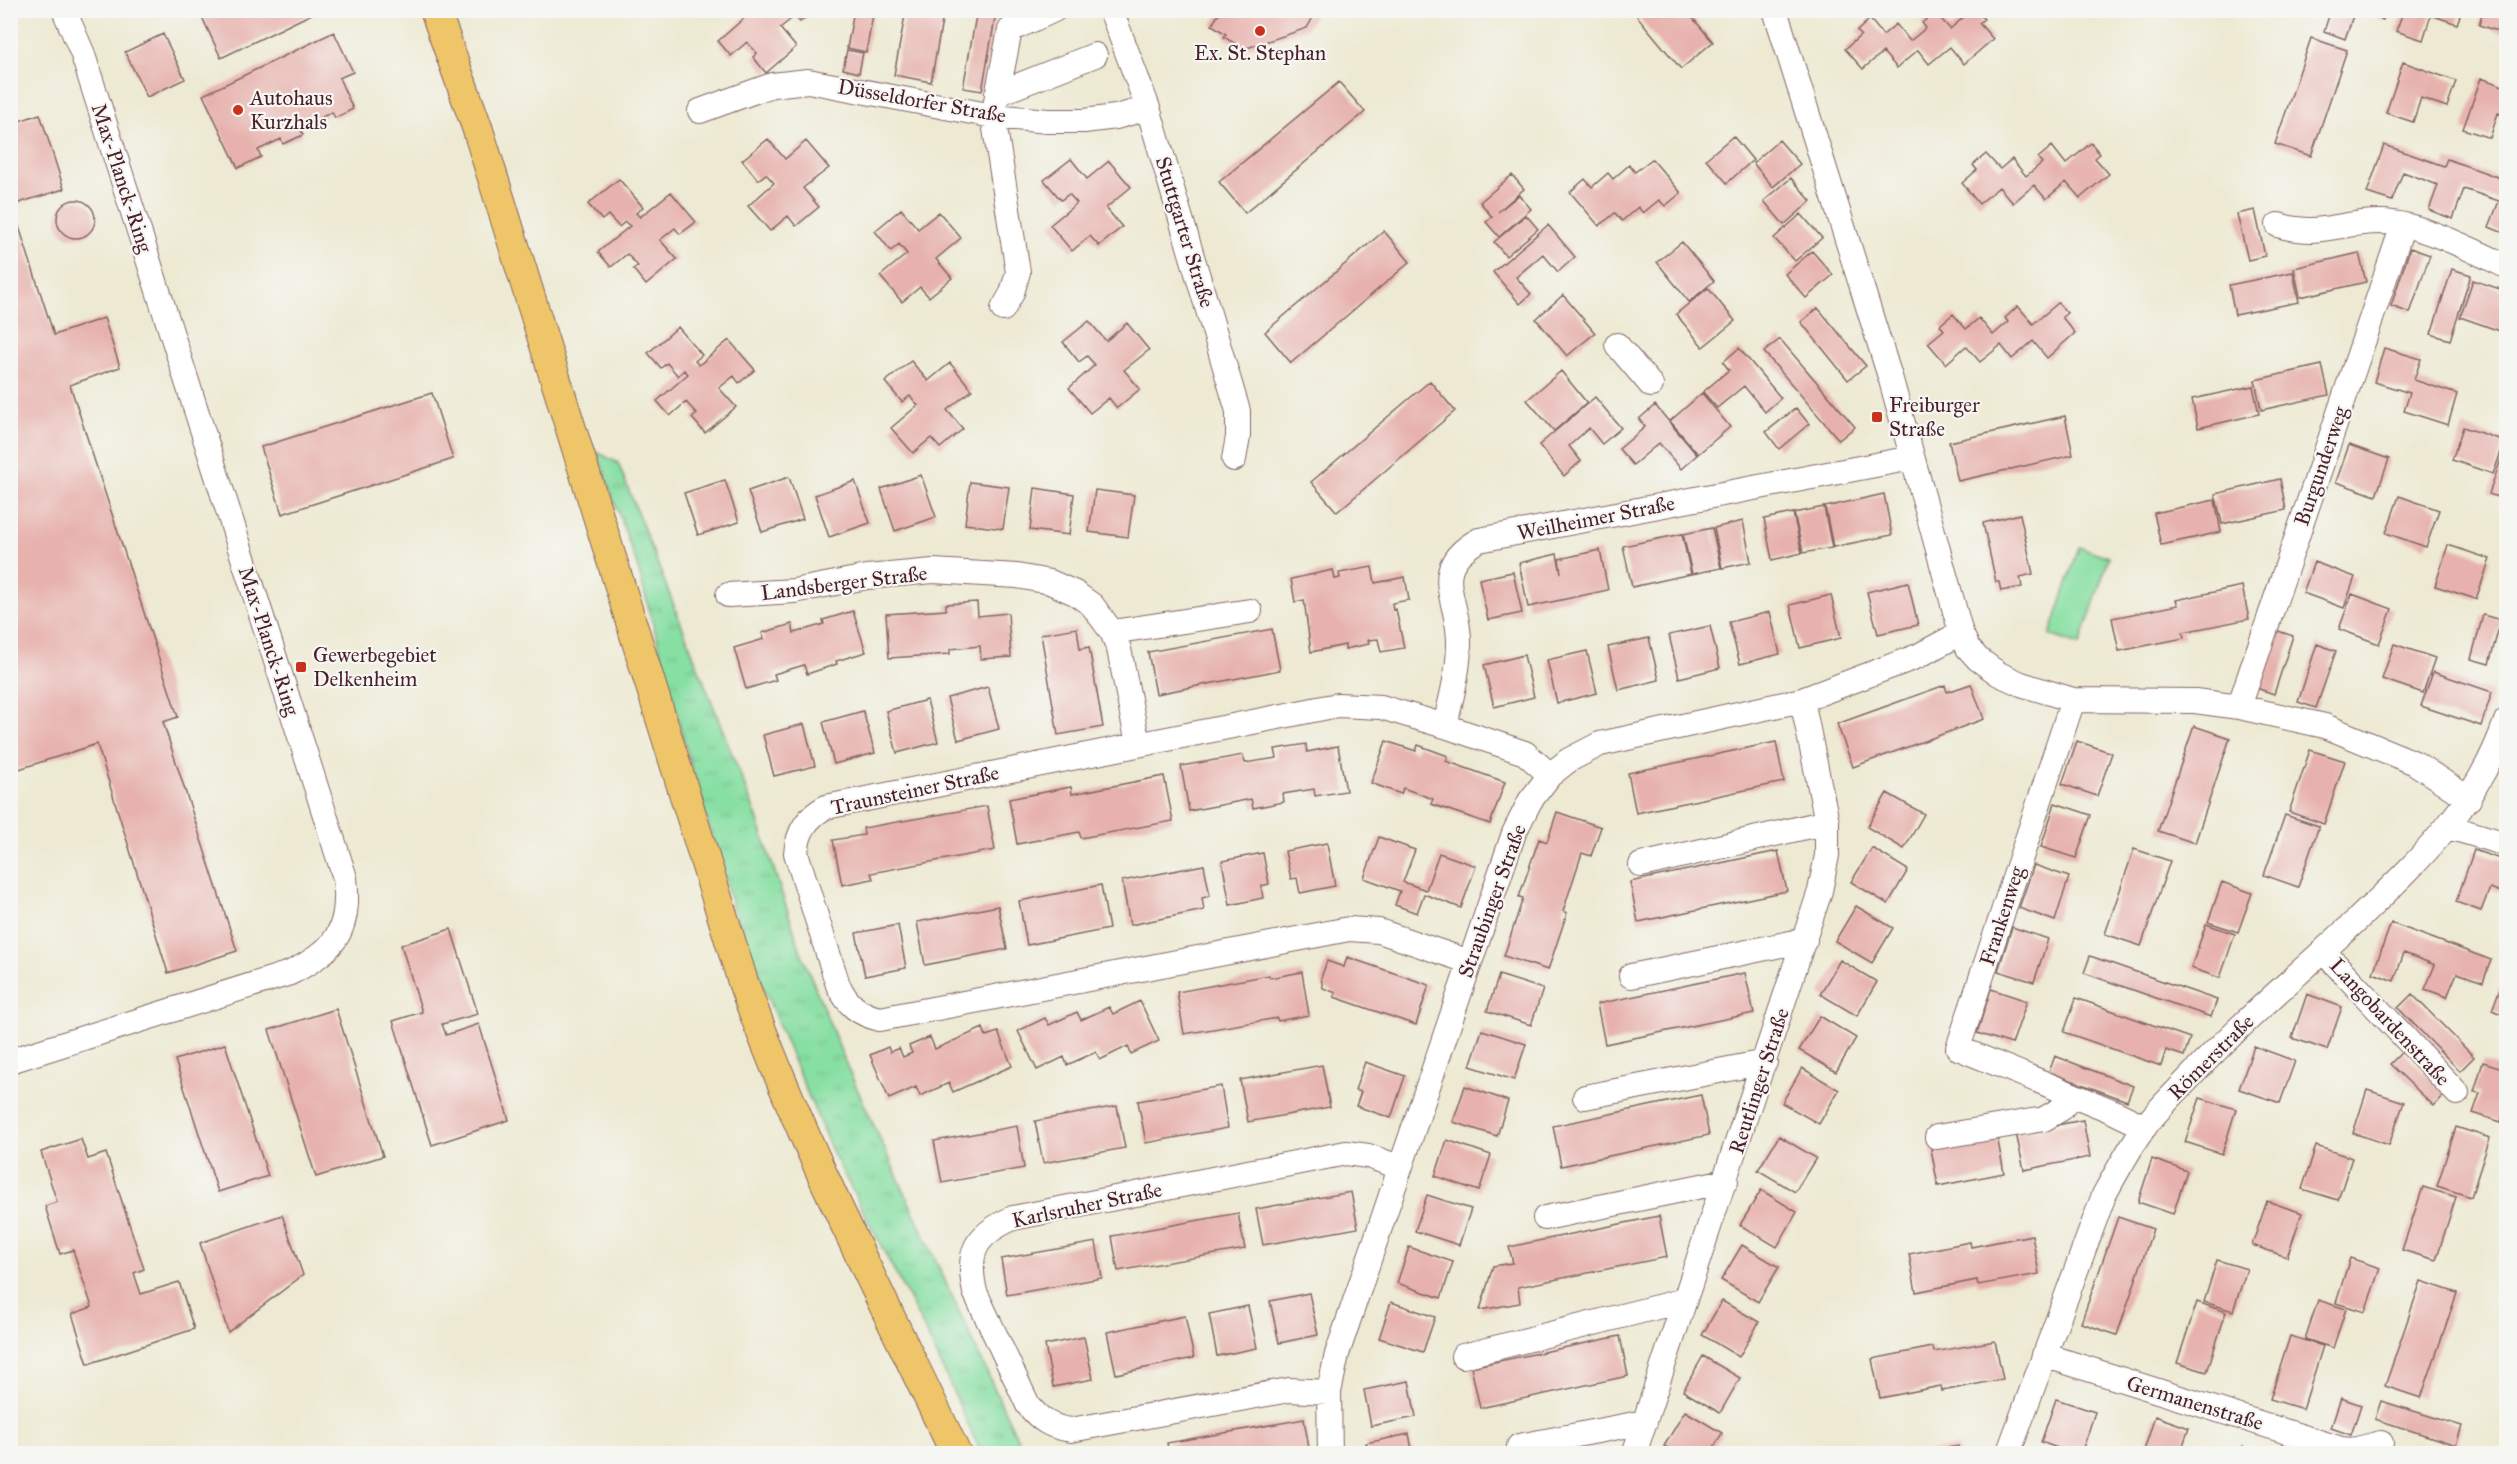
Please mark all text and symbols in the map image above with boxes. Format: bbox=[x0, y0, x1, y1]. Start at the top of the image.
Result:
marker: Ex. St. Stephan bbox=[1253, 24, 1267, 38]
place label: Ex. St. Stephan bbox=[1194, 40, 1326, 66]
street label: Düsseldorfer Straße bbox=[836, 73, 1008, 129]
place label: Autohaus Kurzhals bbox=[249, 85, 333, 135]
street label: Max-Planck-Ring bbox=[86, 100, 158, 256]
marker: Autohaus Kurzhals bbox=[231, 103, 245, 117]
street label: Stuttgarter Straße bbox=[1150, 153, 1220, 311]
place label: Freiburger Straße bbox=[1889, 392, 1980, 442]
street label: Burgunderweg bbox=[2288, 403, 2354, 529]
marker: Freiburger Straße bbox=[1870, 410, 1884, 424]
street label: Weilheimer Straße bbox=[1515, 490, 1677, 546]
street label: Landsberger Straße bbox=[759, 560, 929, 606]
street label: Max-Planck-Ring bbox=[233, 563, 305, 719]
place label: Gewerbegebiet Delkenheim bbox=[313, 642, 437, 692]
marker: Gewerbegebiet Delkenheim bbox=[294, 660, 308, 674]
street label: Traunsteiner Straße bbox=[829, 759, 1002, 821]
street label: Straubinger Straße bbox=[1452, 820, 1532, 981]
street label: Frankenweg bbox=[1974, 863, 2030, 969]
street label: Langobardenstraße bbox=[2324, 953, 2456, 1091]
street label: Reutlinger Straße bbox=[1723, 1005, 1795, 1157]
street label: Römerstraße bbox=[2163, 1008, 2260, 1105]
street label: Karlsruher Straße bbox=[1010, 1176, 1165, 1234]
street label: Germanenstraße bbox=[2124, 1370, 2267, 1436]

